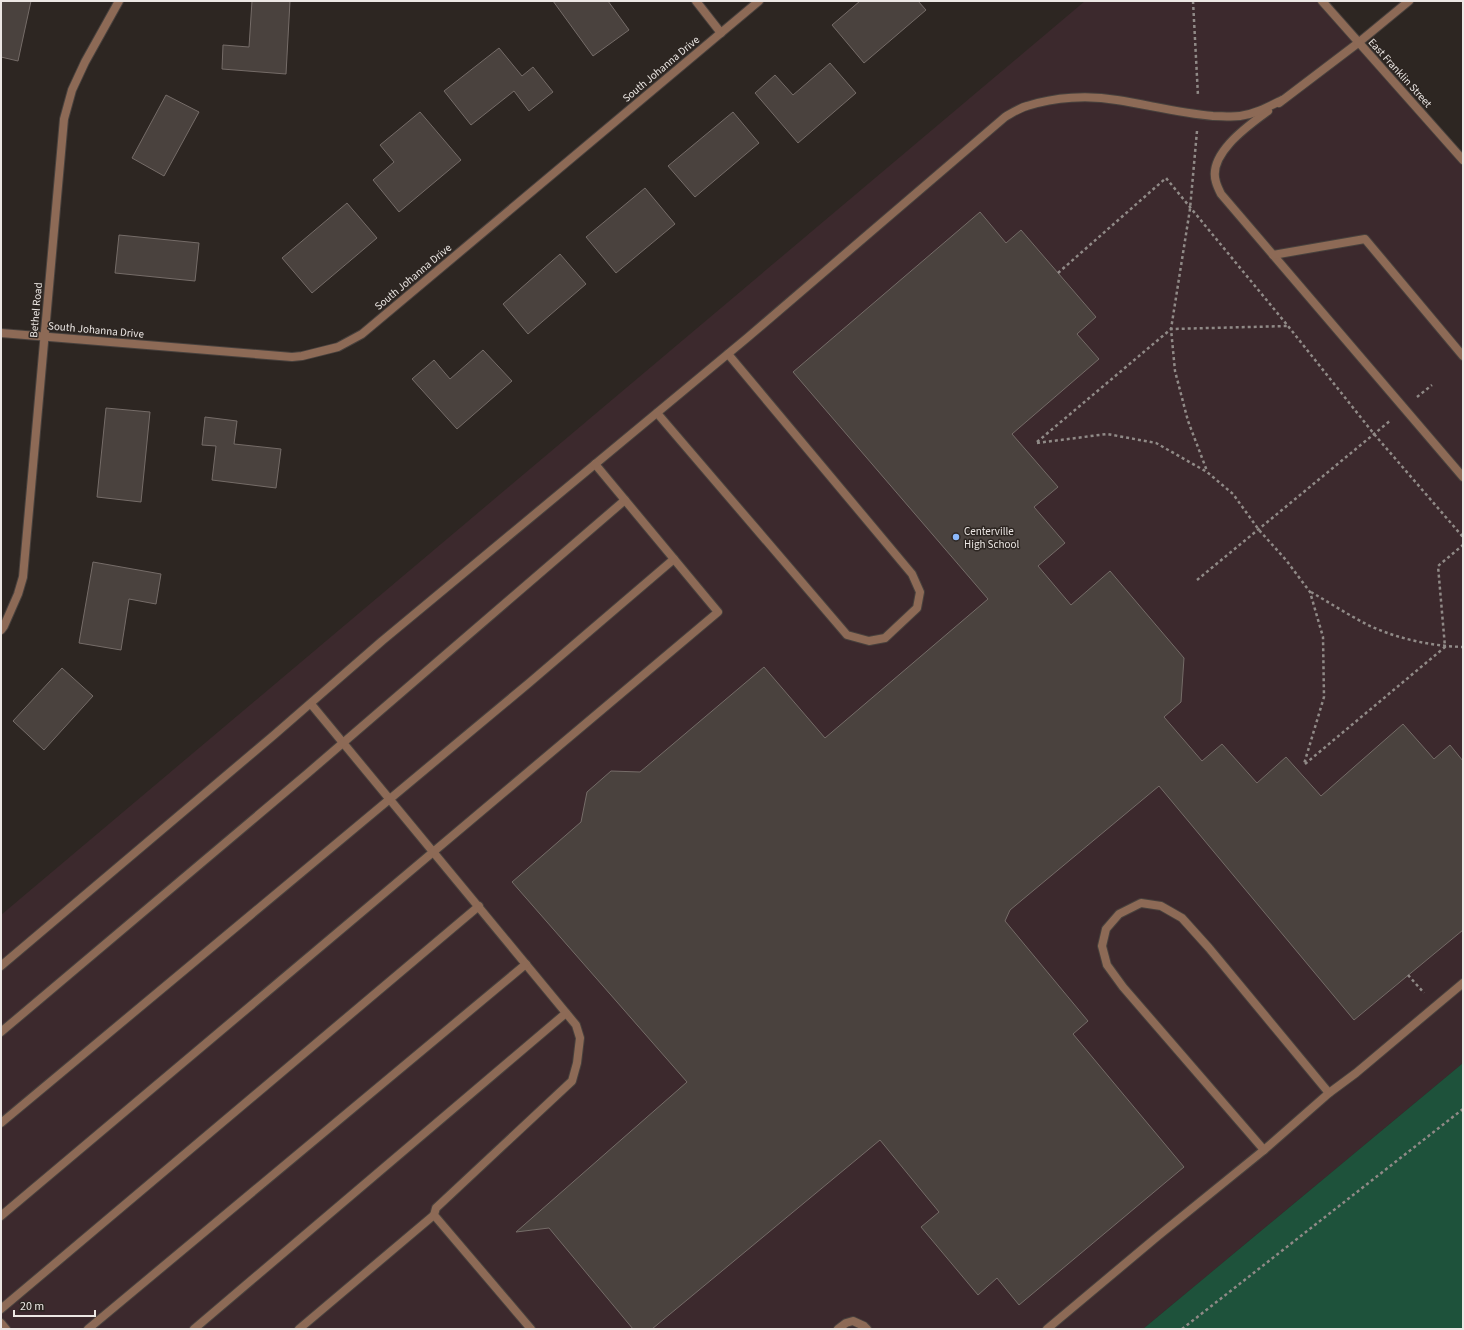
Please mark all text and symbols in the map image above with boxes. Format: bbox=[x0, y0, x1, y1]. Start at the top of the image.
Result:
street label: South Johanna Drive bbox=[619, 32, 703, 106]
street label: East Franklin Street bbox=[1365, 35, 1435, 111]
street label: South Johanna Drive bbox=[371, 240, 455, 314]
street label: Bethel Road bbox=[26, 282, 46, 338]
street label: South Johanna Drive bbox=[47, 318, 145, 342]
place label: Centerville High School bbox=[964, 524, 1019, 552]
marker: Centerville High School bbox=[951, 532, 961, 542]
scale bar bbox=[14, 1292, 95, 1318]
text: 20 m bbox=[20, 1298, 44, 1315]

